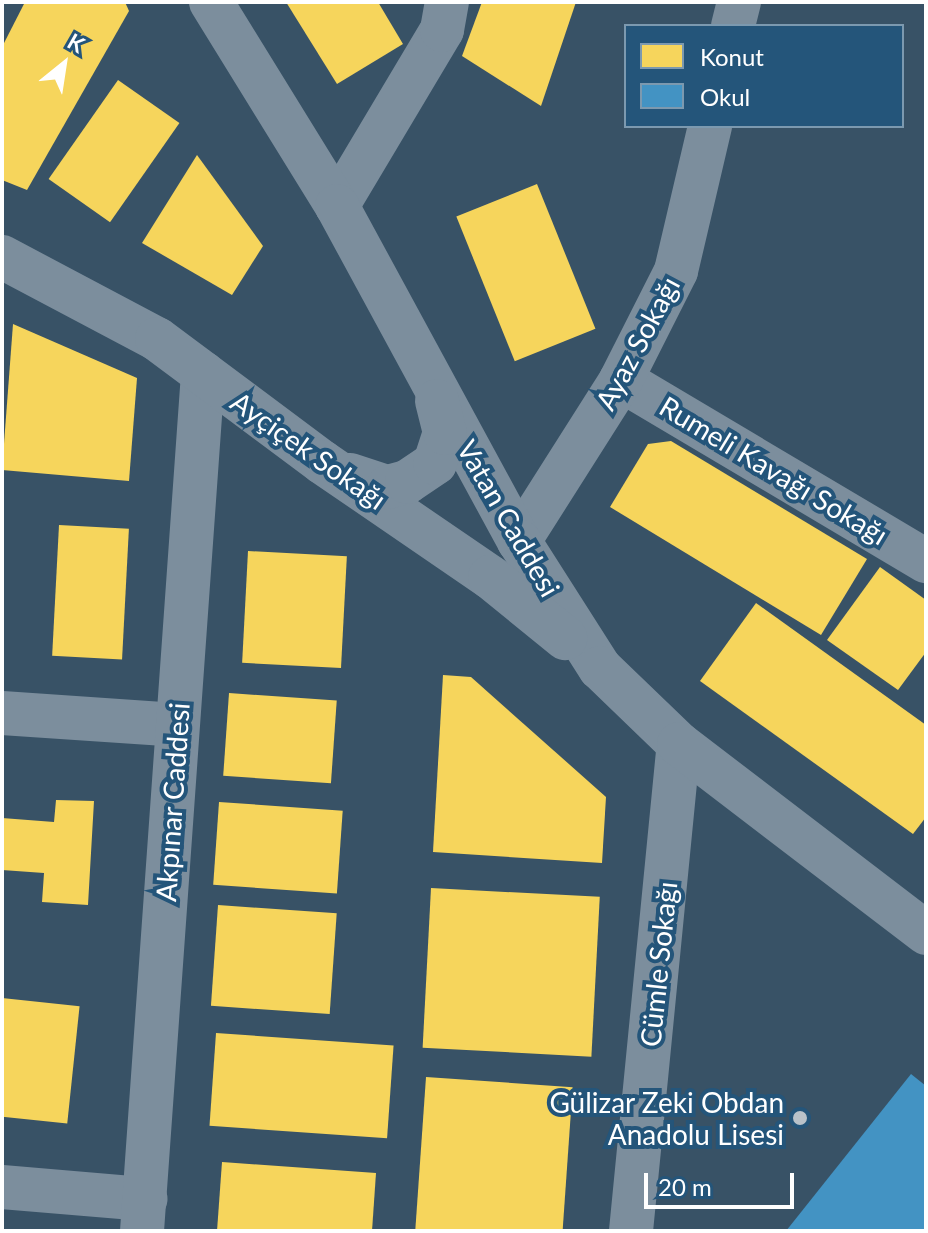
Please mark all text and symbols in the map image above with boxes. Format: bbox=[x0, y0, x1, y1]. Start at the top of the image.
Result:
north arrow bbox=[24, 24, 104, 104]
legend bbox=[624, 24, 904, 128]
text: K bbox=[63, 27, 90, 58]
text: Konut bbox=[700, 42, 764, 71]
text: Okul bbox=[700, 82, 750, 111]
street label: Ayaz Sokağı bbox=[588, 271, 686, 415]
street label: Ayçiçek Sokağı bbox=[225, 384, 393, 516]
street label: Rumeli Kavağı Sokağı bbox=[654, 389, 894, 551]
street label: Vatan Caddesi bbox=[451, 434, 567, 602]
street label: Akpınar Caddesi bbox=[148, 701, 196, 903]
street label: Cümle Sokağı bbox=[633, 880, 683, 1048]
place label: Gülizar Zeki Obdan Anadolu Lisesi bbox=[549, 1085, 784, 1151]
marker: Gülizar Zeki Obdan Anadolu Lisesi bbox=[791, 1109, 809, 1127]
scale bar bbox=[648, 1157, 798, 1207]
text: 20 m bbox=[658, 1172, 712, 1201]

